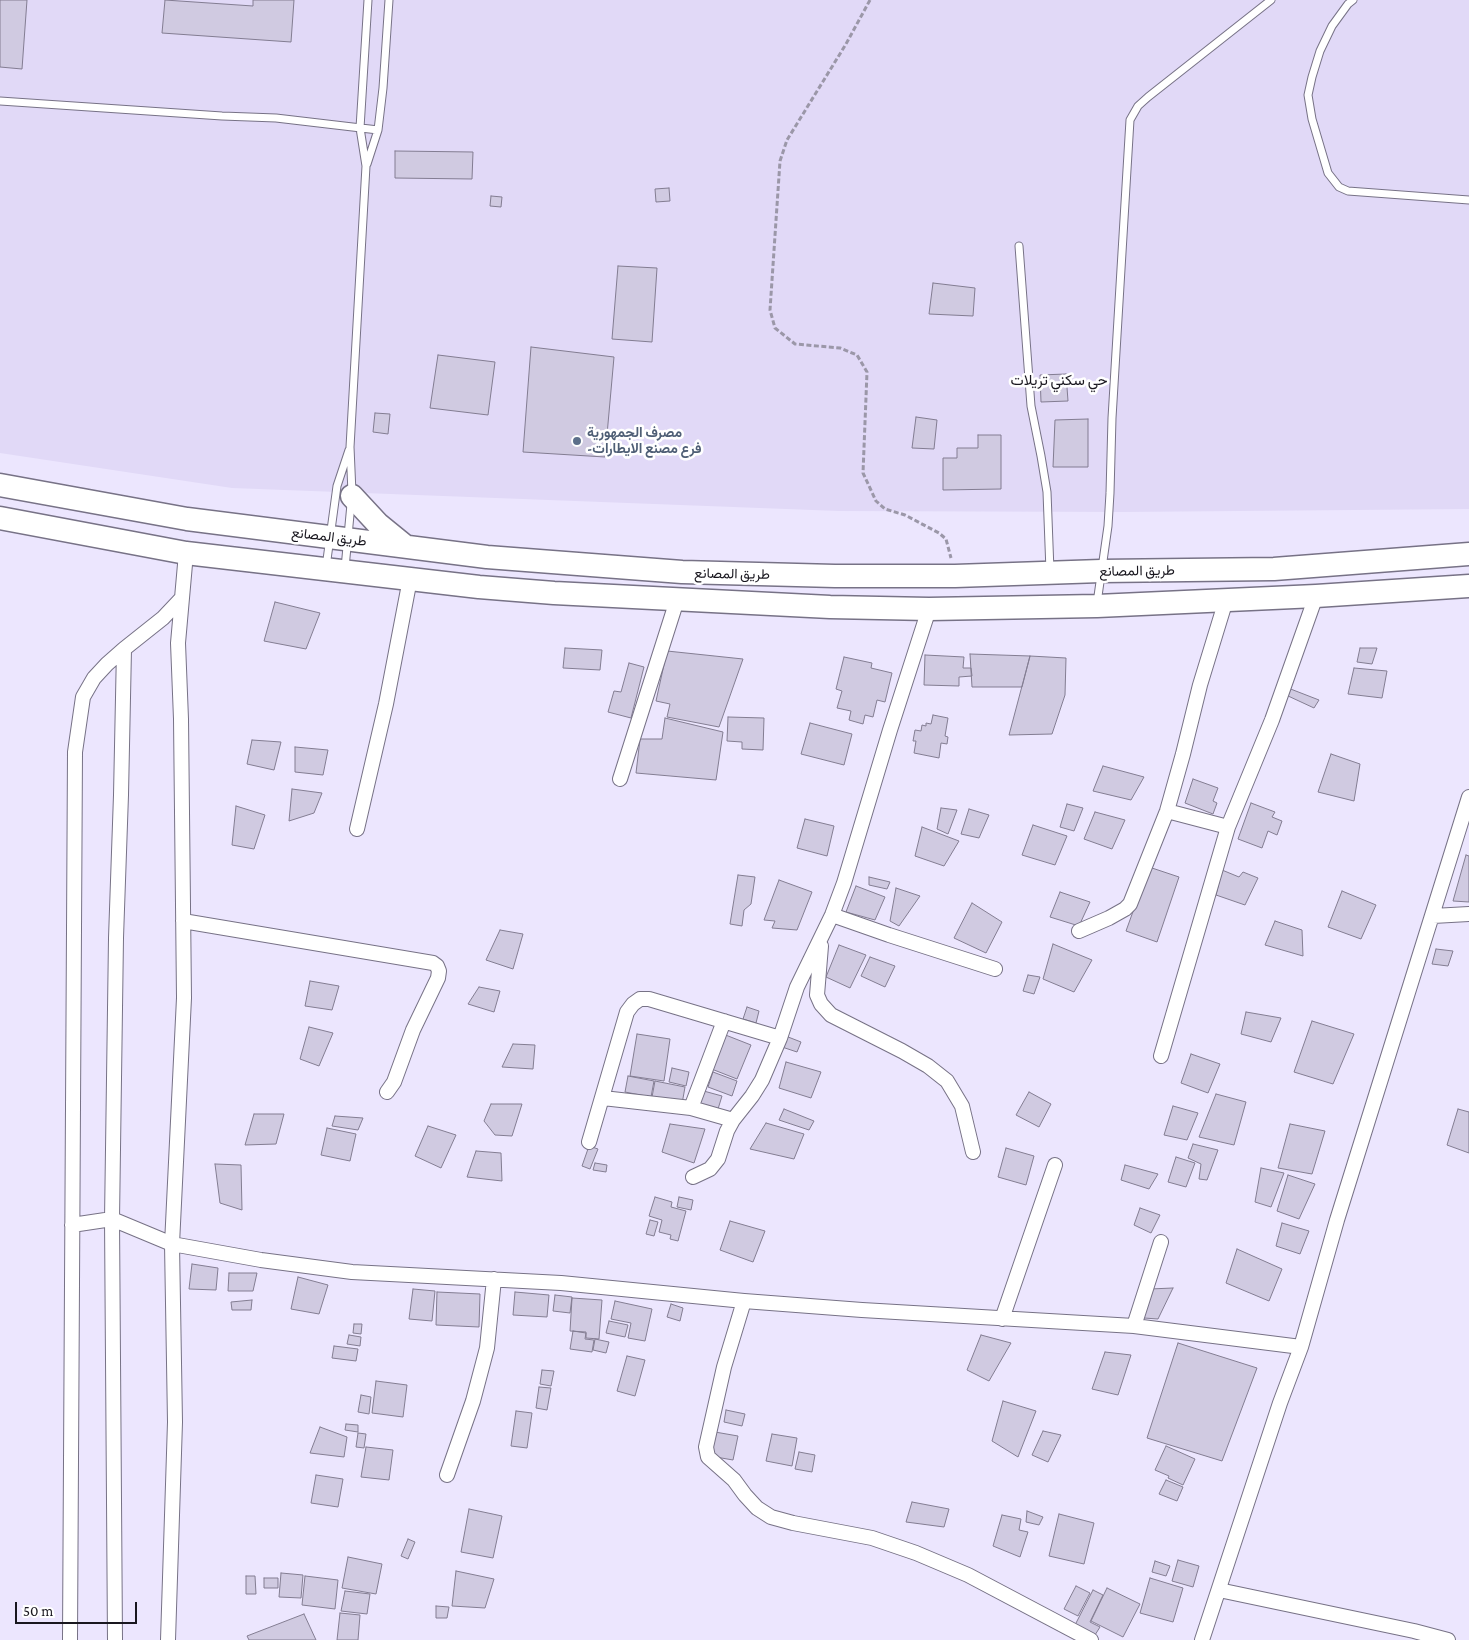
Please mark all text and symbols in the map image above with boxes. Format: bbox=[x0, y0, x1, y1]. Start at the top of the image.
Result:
district label: حي سكني تريلات bbox=[1011, 371, 1107, 389]
place label: مصرف الجمهورية -فرع مصنع الايطارات bbox=[587, 425, 702, 458]
marker: مصرف الجمهورية -فرع مصنع الايطارات bbox=[571, 435, 583, 447]
street label: طريق المصانع bbox=[290, 524, 368, 550]
street label: طريق المصانع bbox=[1099, 562, 1175, 580]
street label: طريق المصانع bbox=[694, 565, 770, 583]
scale bar bbox=[18, 1592, 140, 1624]
text: 50 m bbox=[23, 1603, 53, 1619]

